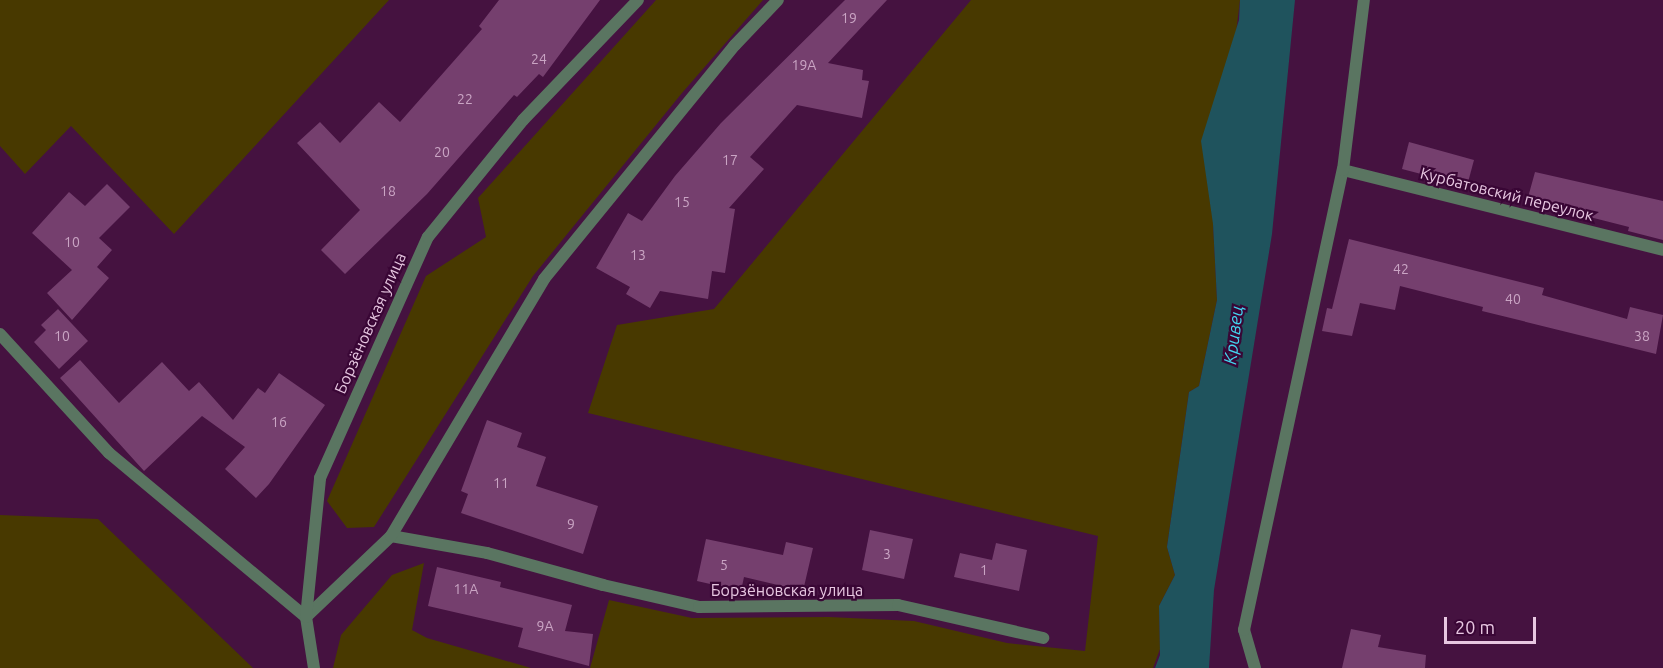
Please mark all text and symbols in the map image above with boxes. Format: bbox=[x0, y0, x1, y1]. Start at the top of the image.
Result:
house number: 19 bbox=[841, 10, 857, 26]
house number: 24 bbox=[531, 51, 547, 67]
house number: 19А bbox=[792, 57, 816, 73]
house number: 22 bbox=[457, 91, 473, 107]
house number: 20 bbox=[434, 144, 450, 160]
house number: 17 bbox=[722, 152, 738, 168]
street label: Курбатовский переулок bbox=[1418, 163, 1596, 225]
house number: 18 bbox=[380, 183, 396, 199]
house number: 15 bbox=[674, 194, 690, 210]
house number: 10 bbox=[64, 234, 80, 250]
house number: 13 bbox=[630, 247, 646, 263]
street label: Борзёновская улица bbox=[330, 249, 410, 397]
house number: 42 bbox=[1393, 261, 1409, 277]
house number: 40 bbox=[1505, 291, 1521, 307]
water label: Кривец bbox=[1219, 304, 1247, 366]
house number: 10 bbox=[54, 328, 70, 344]
house number: 38 bbox=[1634, 328, 1650, 344]
house number: 16 bbox=[271, 414, 287, 430]
house number: 11 bbox=[493, 475, 509, 491]
house number: 9 bbox=[567, 516, 575, 532]
house number: 3 bbox=[883, 546, 891, 562]
house number: 5 bbox=[720, 557, 728, 573]
house number: 1 bbox=[980, 562, 988, 578]
street label: Борзёновская улица bbox=[711, 580, 863, 600]
house number: 11А bbox=[454, 581, 478, 597]
scale bar bbox=[1447, 605, 1538, 643]
text: 20 m bbox=[1455, 617, 1495, 637]
house number: 9А bbox=[537, 618, 553, 634]

